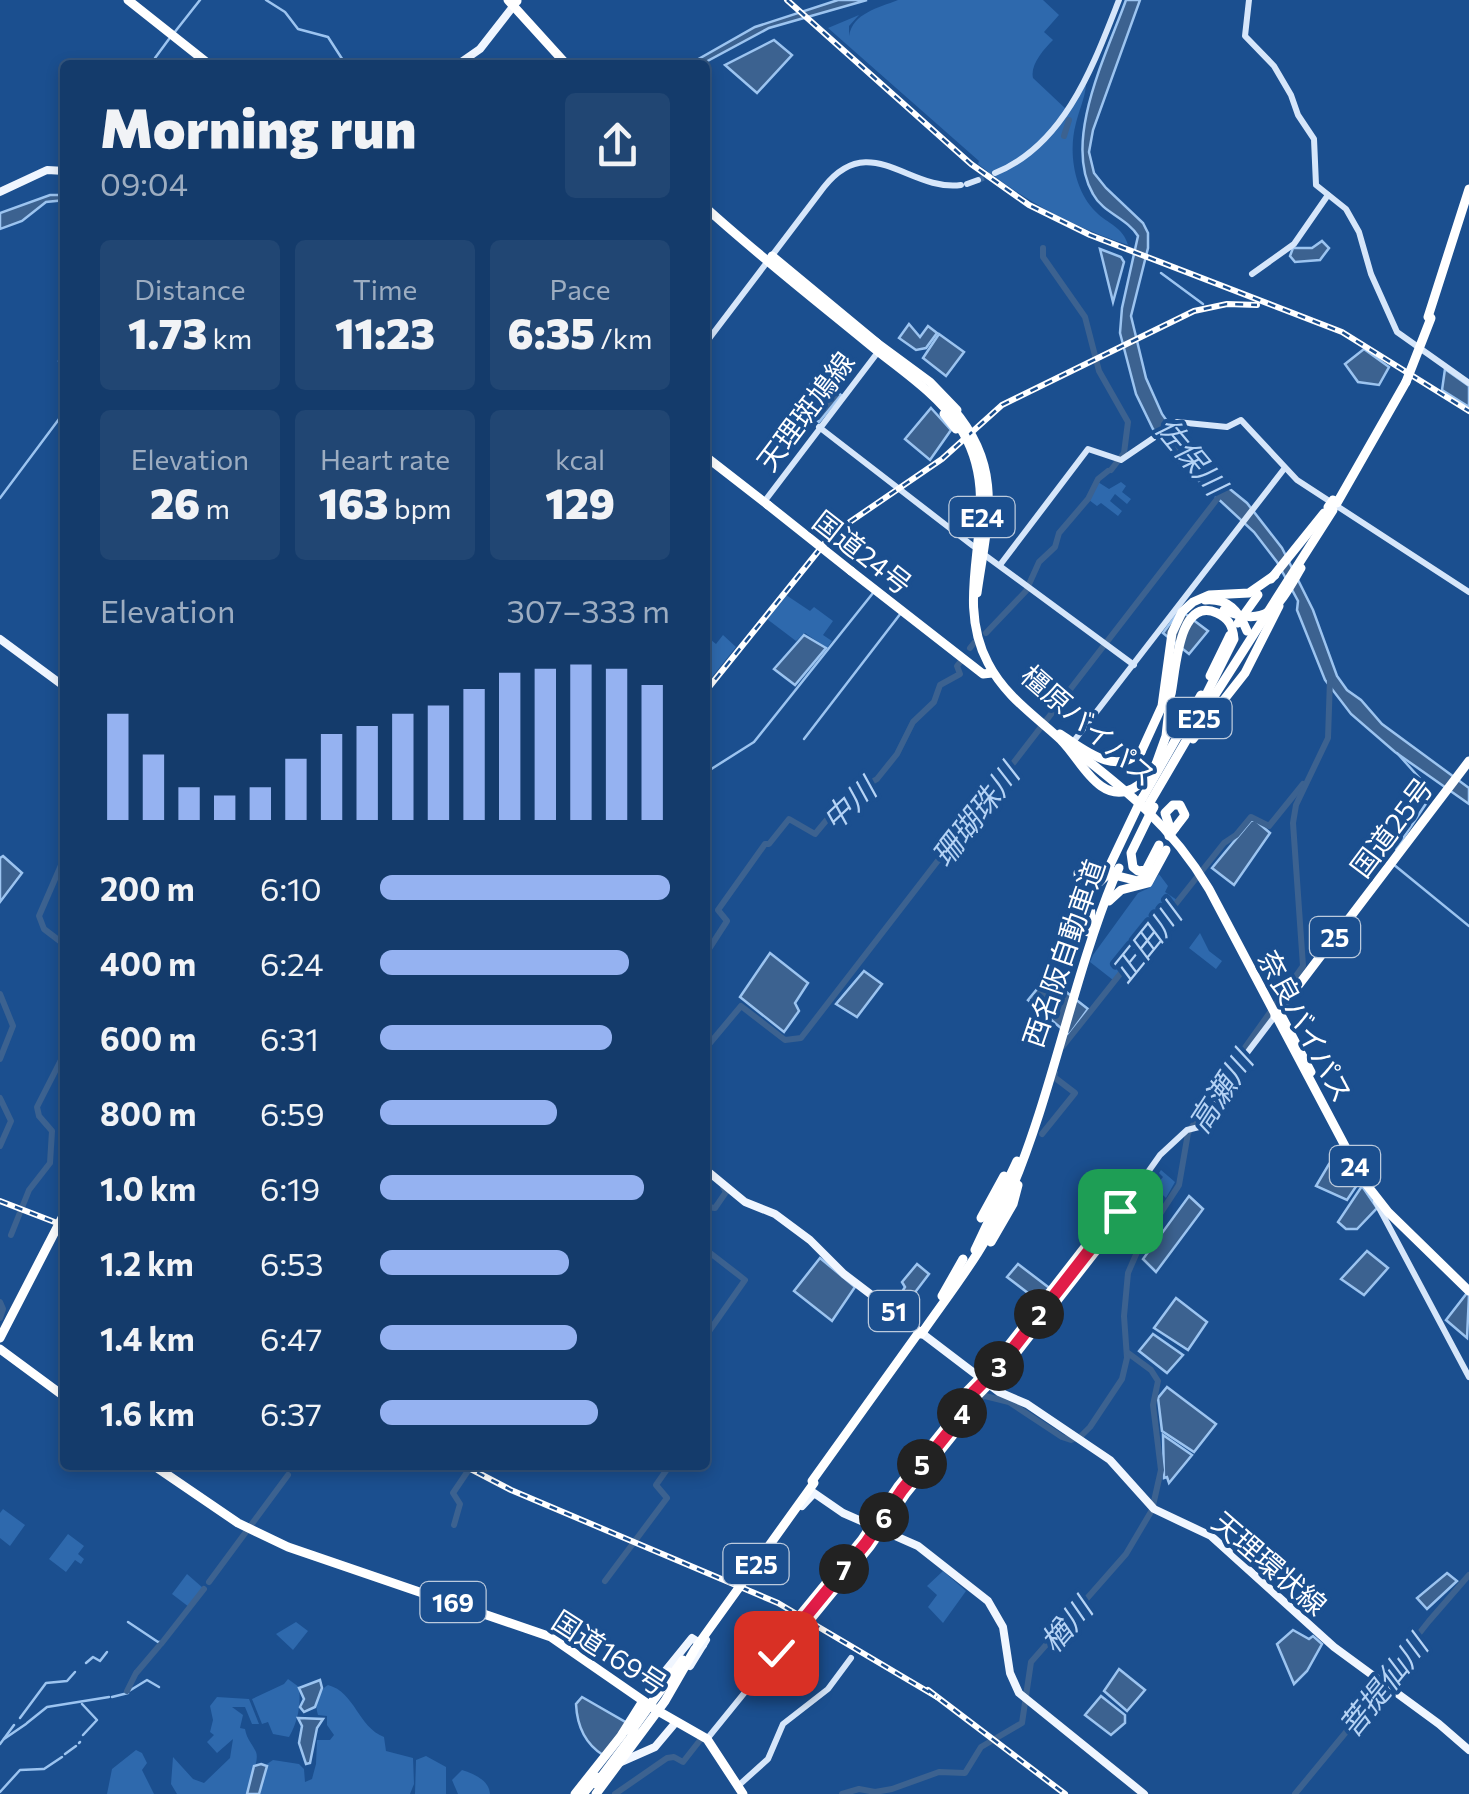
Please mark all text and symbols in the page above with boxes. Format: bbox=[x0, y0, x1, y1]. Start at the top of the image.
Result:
text: Morning run bbox=[100, 92, 416, 159]
button: share bbox=[565, 93, 670, 198]
text: 09:04 bbox=[100, 163, 188, 203]
text: Distance bbox=[134, 272, 246, 306]
text: Time bbox=[353, 272, 417, 306]
text: Pace bbox=[550, 272, 610, 306]
text: 1.73 bbox=[128, 306, 207, 358]
text: 11:23 bbox=[335, 306, 435, 358]
text: 6:35 bbox=[508, 306, 595, 358]
text: km bbox=[207, 321, 252, 355]
text: /km bbox=[595, 321, 652, 355]
street label: 天理斑鳩線 bbox=[749, 345, 861, 477]
water label: 佐保川 bbox=[1149, 409, 1237, 504]
text: Elevation bbox=[131, 442, 249, 476]
text: Heart rate bbox=[320, 442, 450, 476]
text: kcal bbox=[555, 442, 605, 476]
text: 26 bbox=[150, 476, 200, 528]
text: 163 bbox=[318, 476, 389, 528]
text: 129 bbox=[545, 476, 615, 528]
text: m bbox=[200, 491, 230, 525]
text: bpm bbox=[389, 491, 452, 525]
road number: E24 bbox=[950, 497, 1014, 537]
street label: 国道24号 bbox=[807, 503, 919, 601]
text: Elevation bbox=[100, 590, 235, 630]
text: 307–333 m bbox=[507, 590, 670, 630]
street label: 橿原バイパス bbox=[1015, 657, 1163, 793]
road number: E25 bbox=[1166, 698, 1232, 738]
water label: 珊瑚珠川 bbox=[922, 753, 1027, 873]
water label: 中川 bbox=[813, 767, 885, 837]
street label: 国道25号 bbox=[1343, 771, 1439, 883]
street label: 西名阪自動車道 bbox=[1015, 855, 1111, 1051]
text: 200 m bbox=[100, 868, 195, 908]
text: 6:10 bbox=[260, 868, 322, 908]
water label: 正田川 bbox=[1102, 893, 1190, 989]
road number: 25 bbox=[1310, 917, 1360, 957]
text: 400 m bbox=[100, 943, 196, 983]
text: 6:24 bbox=[260, 943, 323, 983]
street label: 奈良バイパス bbox=[1252, 944, 1360, 1108]
text: 600 m bbox=[100, 1018, 196, 1058]
text: 6:31 bbox=[260, 1018, 319, 1058]
water label: 高瀬川 bbox=[1179, 1041, 1261, 1139]
text: 800 m bbox=[100, 1093, 196, 1133]
text: 6:59 bbox=[260, 1093, 325, 1133]
road number: 24 bbox=[1330, 1146, 1380, 1186]
text: 1.0 km bbox=[100, 1168, 196, 1208]
text: 6:19 bbox=[260, 1168, 320, 1208]
pin bbox=[1078, 1169, 1163, 1254]
icon: arrive bbox=[1093, 1184, 1148, 1239]
text: 1.2 km bbox=[100, 1243, 194, 1283]
text: 6:53 bbox=[260, 1243, 324, 1283]
pin: 2 bbox=[1014, 1289, 1064, 1339]
road number: 51 bbox=[869, 1291, 919, 1331]
text: 2 bbox=[1031, 1297, 1047, 1331]
text: 1.4 km bbox=[100, 1318, 195, 1358]
text: 6:47 bbox=[260, 1318, 322, 1358]
pin: 3 bbox=[974, 1341, 1024, 1391]
text: 3 bbox=[991, 1349, 1007, 1383]
pin: 4 bbox=[937, 1388, 987, 1438]
text: 1.6 km bbox=[100, 1393, 195, 1433]
text: 6:37 bbox=[260, 1393, 322, 1433]
text: 4 bbox=[953, 1396, 971, 1430]
pin: 5 bbox=[897, 1439, 947, 1489]
text: 5 bbox=[914, 1447, 930, 1481]
pin: 6 bbox=[859, 1492, 909, 1542]
text: 6 bbox=[875, 1500, 893, 1534]
street label: 天理環状線 bbox=[1206, 1504, 1334, 1622]
road number: E25 bbox=[724, 1544, 788, 1584]
pin: 7 bbox=[819, 1544, 869, 1594]
text: 7 bbox=[836, 1552, 852, 1586]
road number: 169 bbox=[420, 1582, 486, 1622]
water label: 楢川 bbox=[1031, 1587, 1101, 1659]
street label: 国道169号 bbox=[546, 1602, 674, 1702]
pin bbox=[734, 1611, 819, 1696]
water label: 菩提仙川 bbox=[1330, 1624, 1436, 1743]
icon: check bbox=[749, 1626, 804, 1681]

